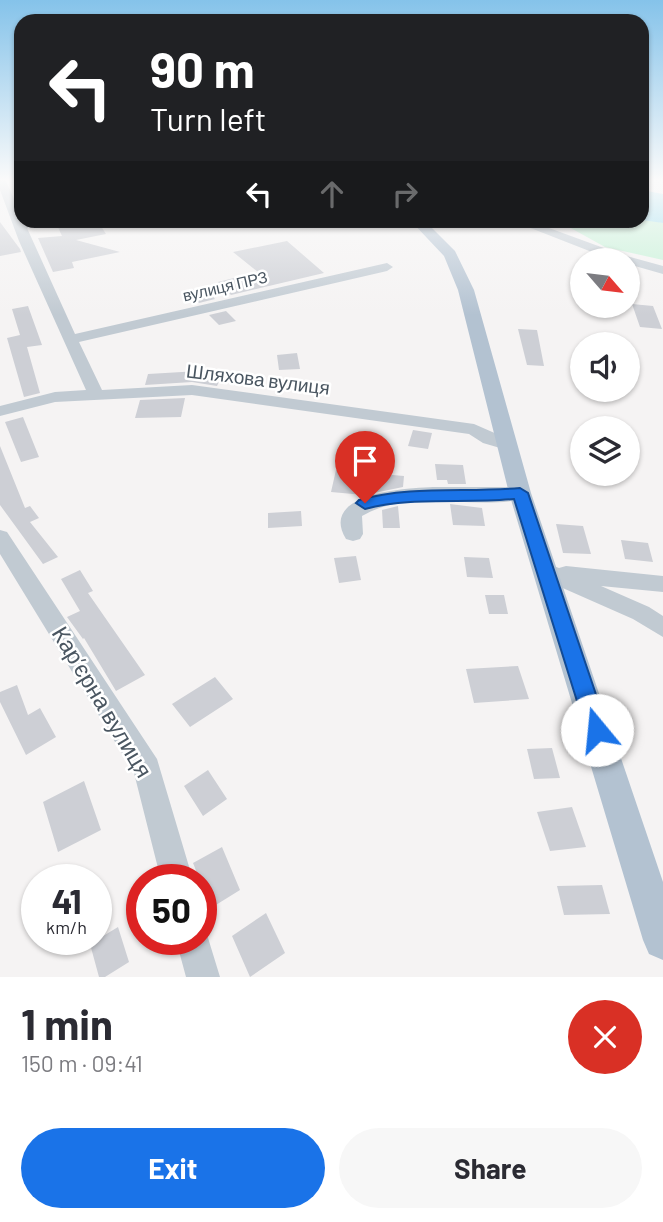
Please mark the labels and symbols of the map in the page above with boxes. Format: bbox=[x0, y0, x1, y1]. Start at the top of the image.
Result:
north arrow bbox=[570, 248, 640, 318]
street label: вулиця ПРЗ bbox=[181, 267, 269, 305]
street label: Шляхова вулиця bbox=[185, 358, 331, 399]
pin bbox=[335, 431, 395, 503]
street label: Карʼєрна вулиця bbox=[47, 621, 159, 782]
position arrow bbox=[560, 693, 634, 767]
speed limit sign: 50 bbox=[126, 864, 217, 955]

